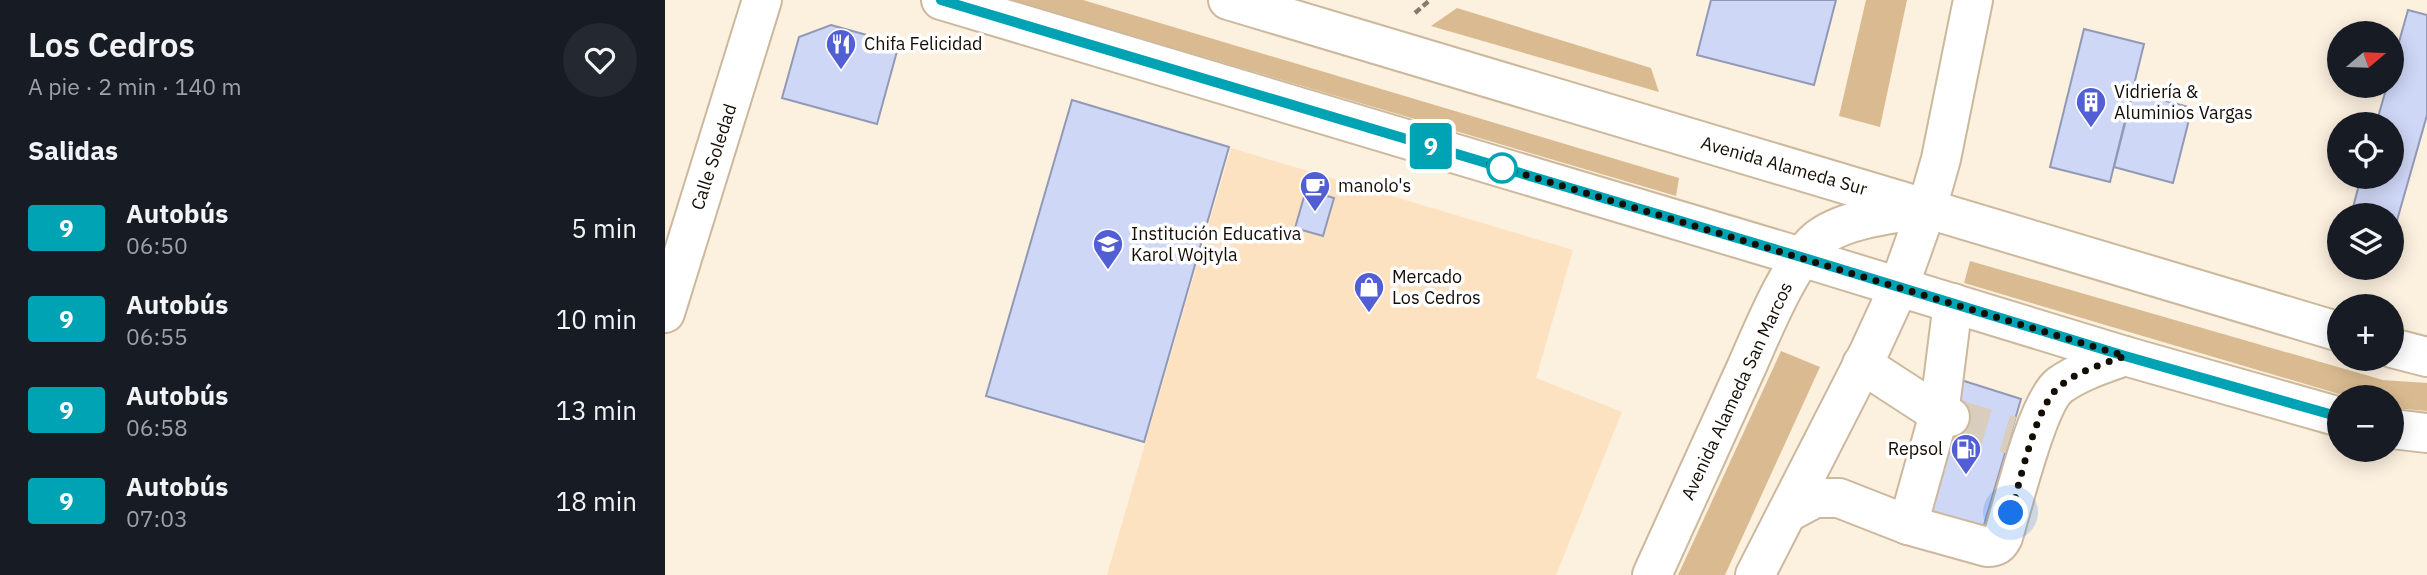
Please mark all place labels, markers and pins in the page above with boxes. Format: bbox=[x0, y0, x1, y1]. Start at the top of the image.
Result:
restaurant icon: Chifa Felicidad bbox=[824, 27, 858, 71]
place label: Chifa Felicidad bbox=[864, 32, 983, 55]
place label: Vidriería & Aluminios Vargas bbox=[2114, 80, 2253, 124]
building icon: Vidriería & Aluminios Vargas bbox=[2074, 85, 2108, 129]
unlabelled marker bbox=[1487, 153, 1517, 183]
cafe icon: manolo's bbox=[1298, 169, 1332, 213]
place label: manolo's bbox=[1338, 174, 1411, 197]
place label: Institución Educativa Karol Wojtyla bbox=[1131, 222, 1302, 266]
school or university icon: Institución Educativa Karol Wojtyla bbox=[1091, 227, 1125, 271]
place label: Mercado Los Cedros bbox=[1392, 265, 1481, 309]
shop icon: Mercado Los Cedros bbox=[1352, 270, 1386, 314]
fuel station icon: Repsol bbox=[1949, 432, 1983, 476]
place label: Repsol bbox=[1888, 437, 1943, 460]

